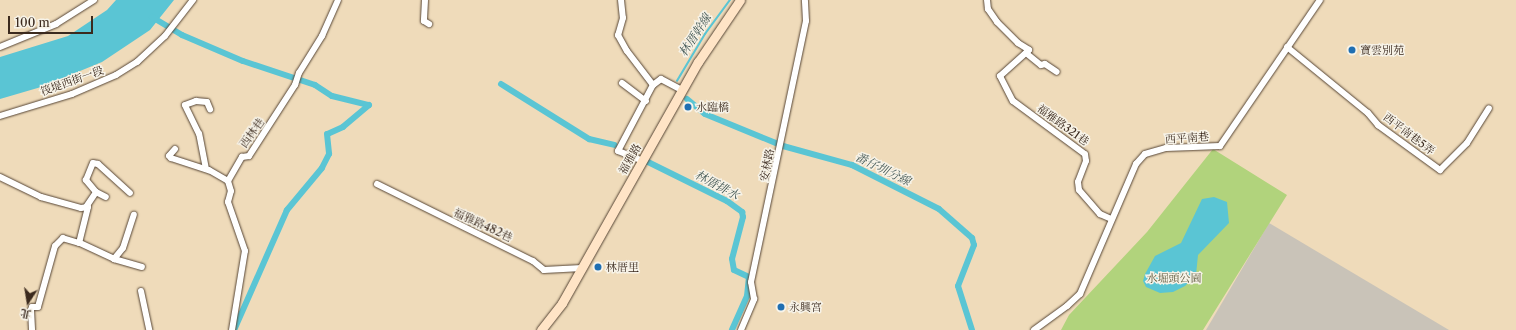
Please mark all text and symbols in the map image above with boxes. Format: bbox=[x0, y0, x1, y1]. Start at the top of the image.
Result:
scale bar bbox=[10, 8, 95, 34]
water label: 林厝幹線 bbox=[676, 11, 714, 59]
text: 100 m bbox=[15, 15, 50, 30]
place label: 寶雲別苑 bbox=[1360, 43, 1404, 57]
marker: 寶雲別苑 bbox=[1347, 45, 1357, 55]
street label: 筏堤西街一段 bbox=[39, 64, 105, 98]
place label: 水臨橋 bbox=[696, 100, 729, 114]
marker: 水臨橋 bbox=[683, 102, 693, 112]
street label: 福雅路321巷 bbox=[1034, 102, 1092, 148]
street label: 西平南巷5弄 bbox=[1381, 110, 1437, 158]
street label: 西林巷 bbox=[237, 116, 267, 150]
street label: 西平南巷 bbox=[1165, 130, 1209, 146]
street label: 福雅路 bbox=[616, 141, 644, 177]
street label: 安林路 bbox=[757, 148, 777, 182]
water label: 番仔圳分線 bbox=[853, 149, 913, 189]
water label: 林厝排水 bbox=[692, 167, 742, 203]
street label: 福雅路482巷 bbox=[452, 206, 514, 244]
place label: 林厝里 bbox=[606, 260, 639, 274]
marker: 林厝里 bbox=[593, 262, 603, 272]
park label: 水堀頭公園 bbox=[1147, 271, 1201, 285]
north arrow bbox=[8, 282, 48, 322]
place label: 永興宮 bbox=[789, 300, 822, 314]
marker: 永興宮 bbox=[776, 302, 786, 312]
text: 北 bbox=[19, 306, 32, 322]

